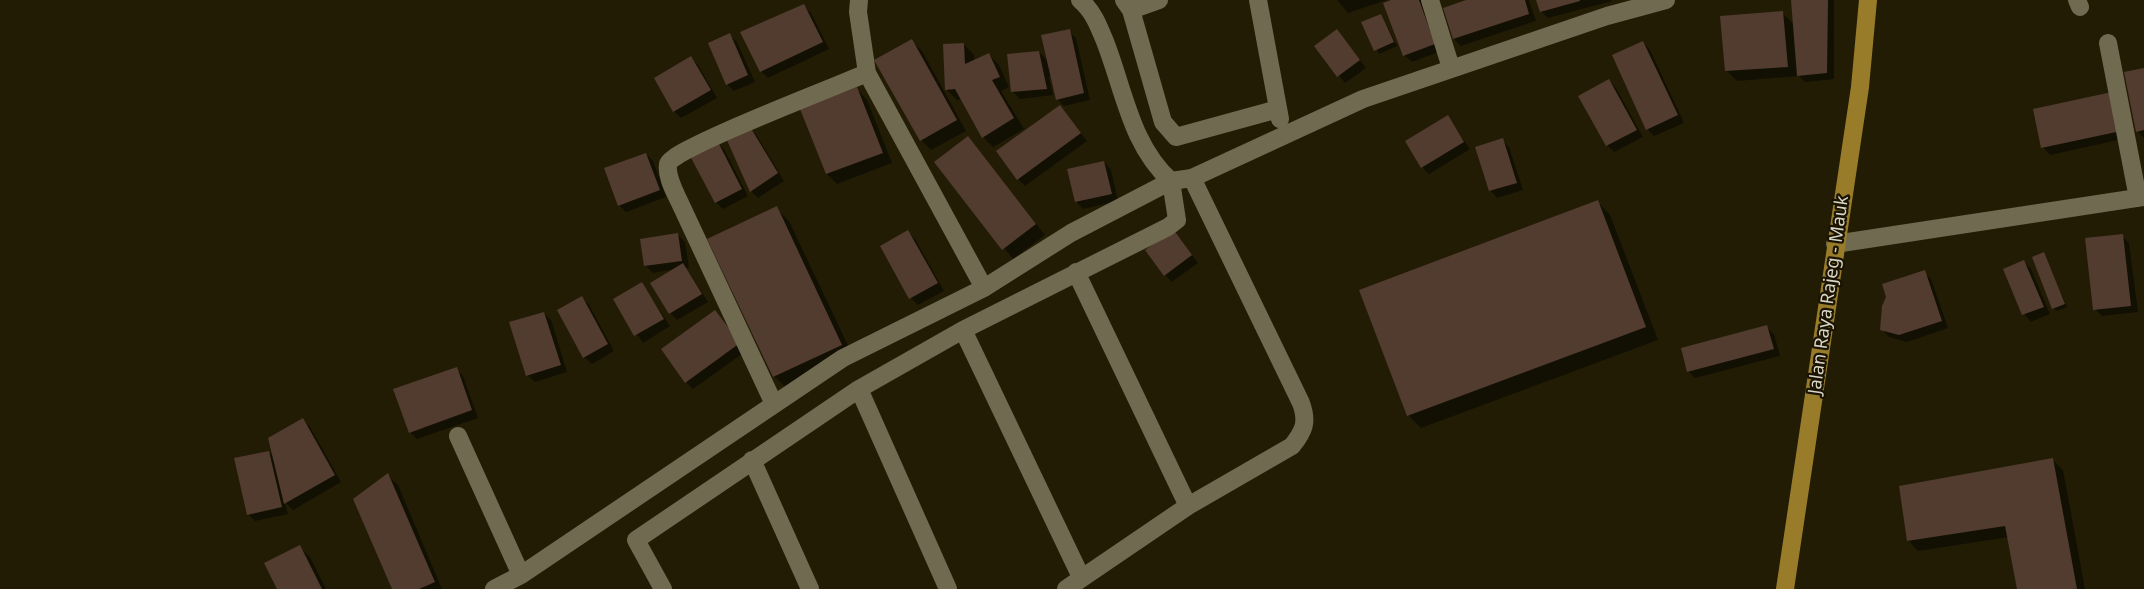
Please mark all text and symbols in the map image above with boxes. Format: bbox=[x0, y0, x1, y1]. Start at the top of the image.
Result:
street label: Jalan Raya Rajeg - Mauk bbox=[1804, 194, 1854, 396]

